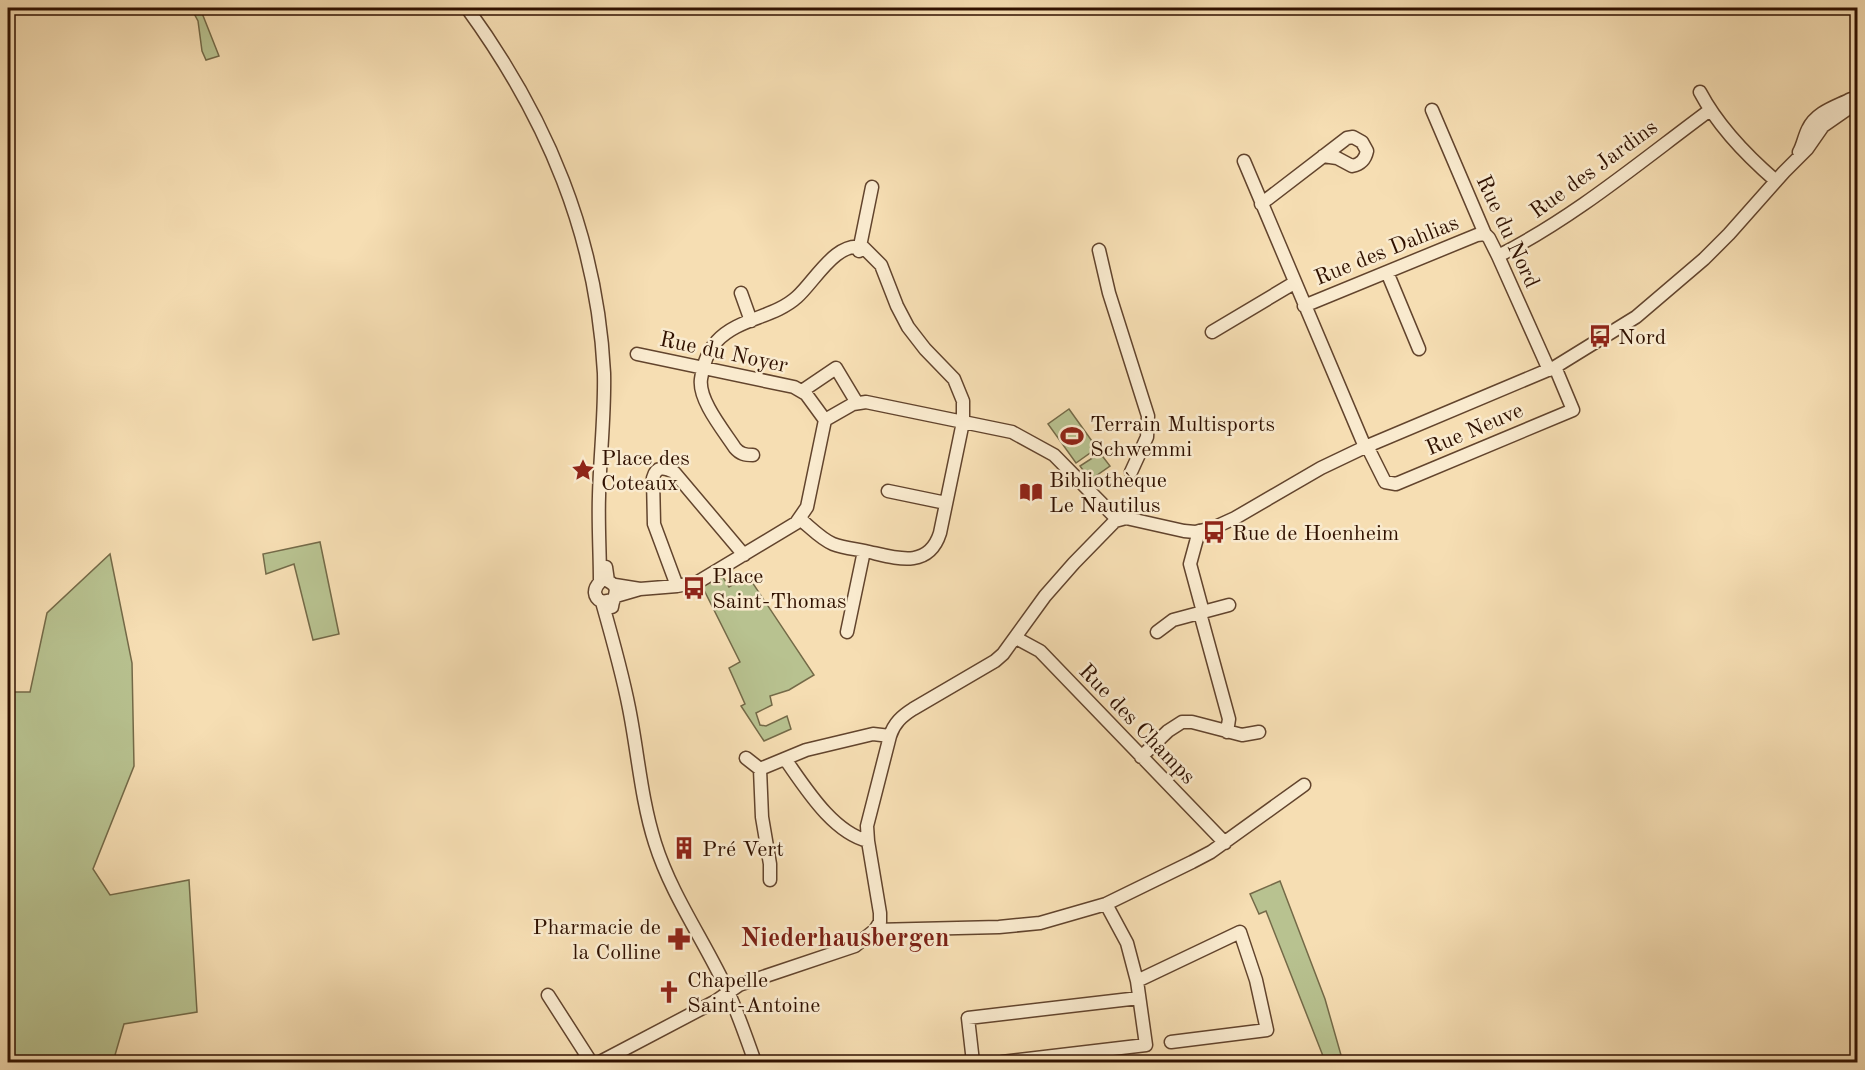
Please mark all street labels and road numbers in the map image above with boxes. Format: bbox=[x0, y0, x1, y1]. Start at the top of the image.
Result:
street label: Rue des Jardins bbox=[1526, 116, 1662, 223]
street label: Rue du Nord bbox=[1472, 172, 1543, 292]
street label: Rue des Dahlias bbox=[1312, 212, 1462, 290]
street label: Rue du Noyer bbox=[657, 329, 790, 377]
street label: Rue Neuve bbox=[1423, 400, 1527, 460]
street label: Rue des Champs bbox=[1074, 660, 1199, 789]

